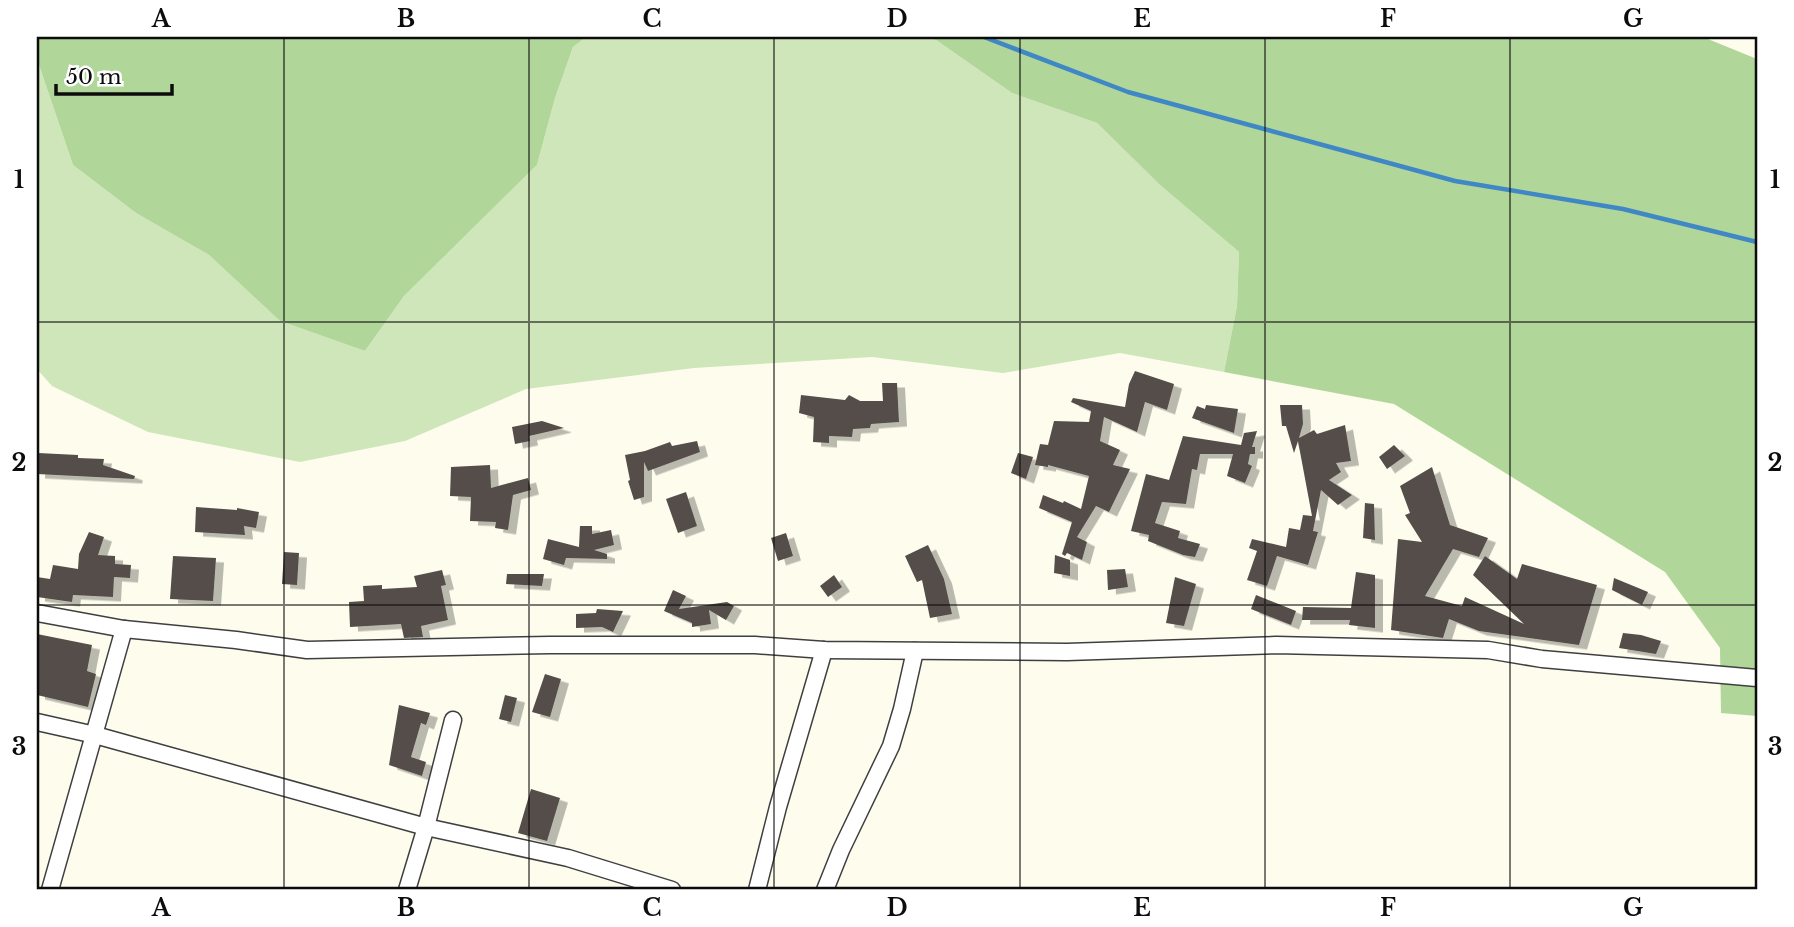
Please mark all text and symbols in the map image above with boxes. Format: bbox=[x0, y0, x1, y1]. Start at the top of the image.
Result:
text: A bbox=[151, 5, 172, 33]
text: B bbox=[397, 5, 415, 33]
text: C bbox=[643, 5, 661, 33]
text: D bbox=[886, 5, 908, 33]
text: E bbox=[1133, 5, 1151, 33]
text: F bbox=[1380, 5, 1396, 33]
text: G bbox=[1623, 5, 1643, 33]
scale bar bbox=[56, 52, 172, 96]
text: 50 m bbox=[66, 64, 122, 90]
text: 1 bbox=[14, 166, 24, 194]
text: 1 bbox=[1770, 166, 1780, 194]
text: 2 bbox=[12, 449, 26, 477]
text: 2 bbox=[1768, 449, 1782, 477]
text: 3 bbox=[12, 733, 26, 761]
text: 3 bbox=[1768, 733, 1782, 761]
text: A bbox=[151, 894, 172, 922]
text: B bbox=[397, 894, 415, 922]
text: C bbox=[643, 894, 661, 922]
text: D bbox=[886, 894, 908, 922]
text: E bbox=[1133, 894, 1151, 922]
text: F bbox=[1380, 894, 1396, 922]
text: G bbox=[1623, 894, 1643, 922]

